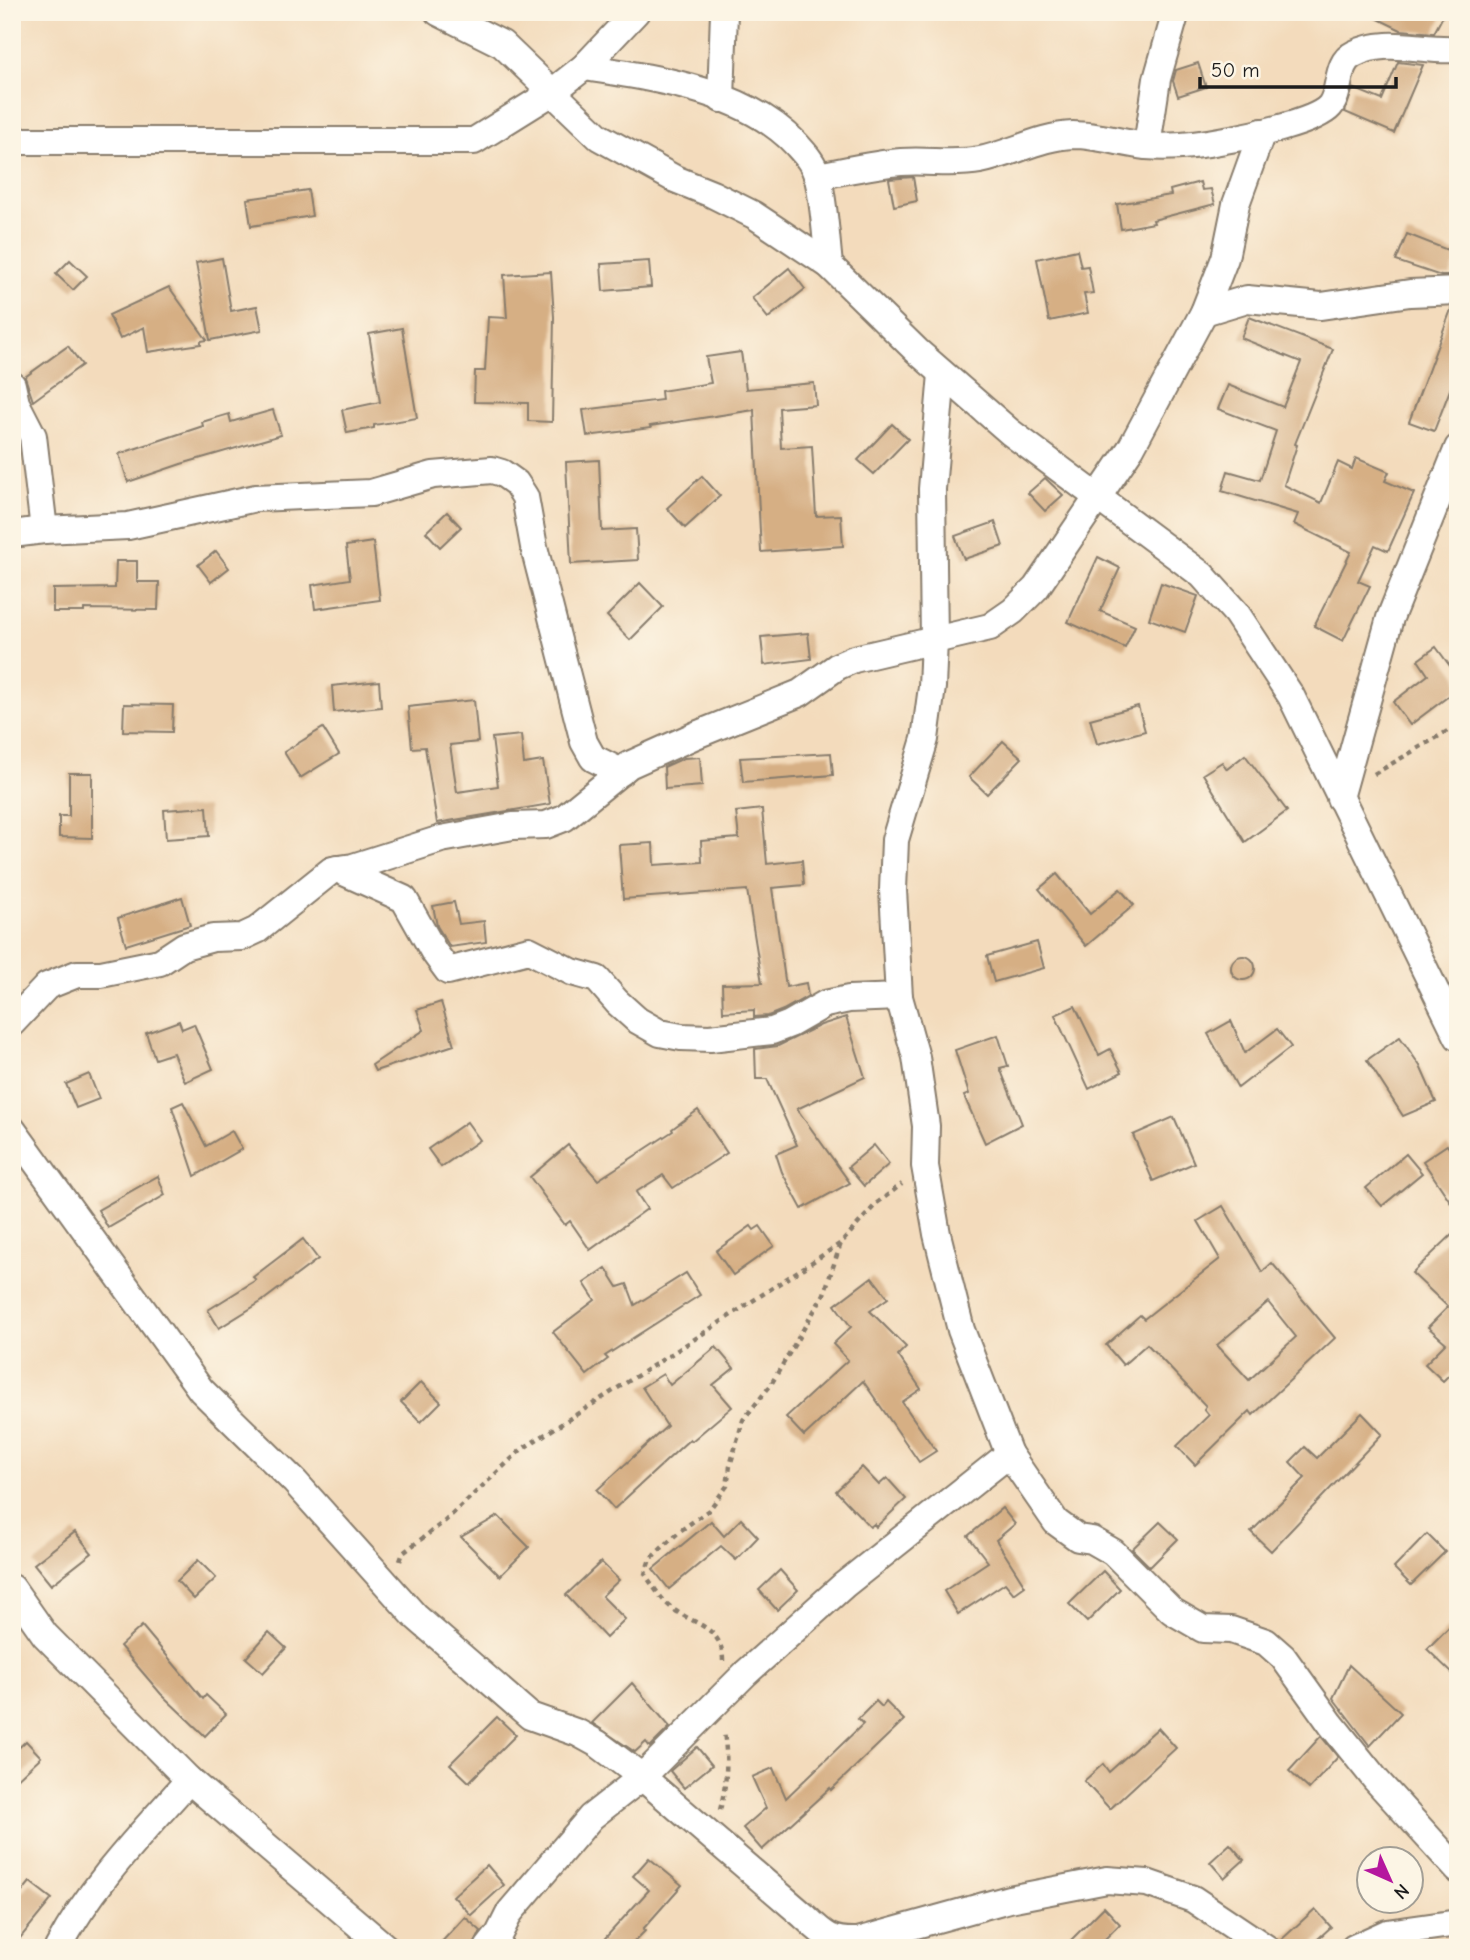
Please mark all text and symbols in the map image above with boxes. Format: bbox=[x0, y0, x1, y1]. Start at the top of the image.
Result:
scale bar bbox=[1200, 46, 1396, 90]
text: 50 m bbox=[1211, 58, 1260, 82]
north arrow bbox=[1354, 1844, 1424, 1914]
text: N bbox=[1389, 1879, 1413, 1903]

